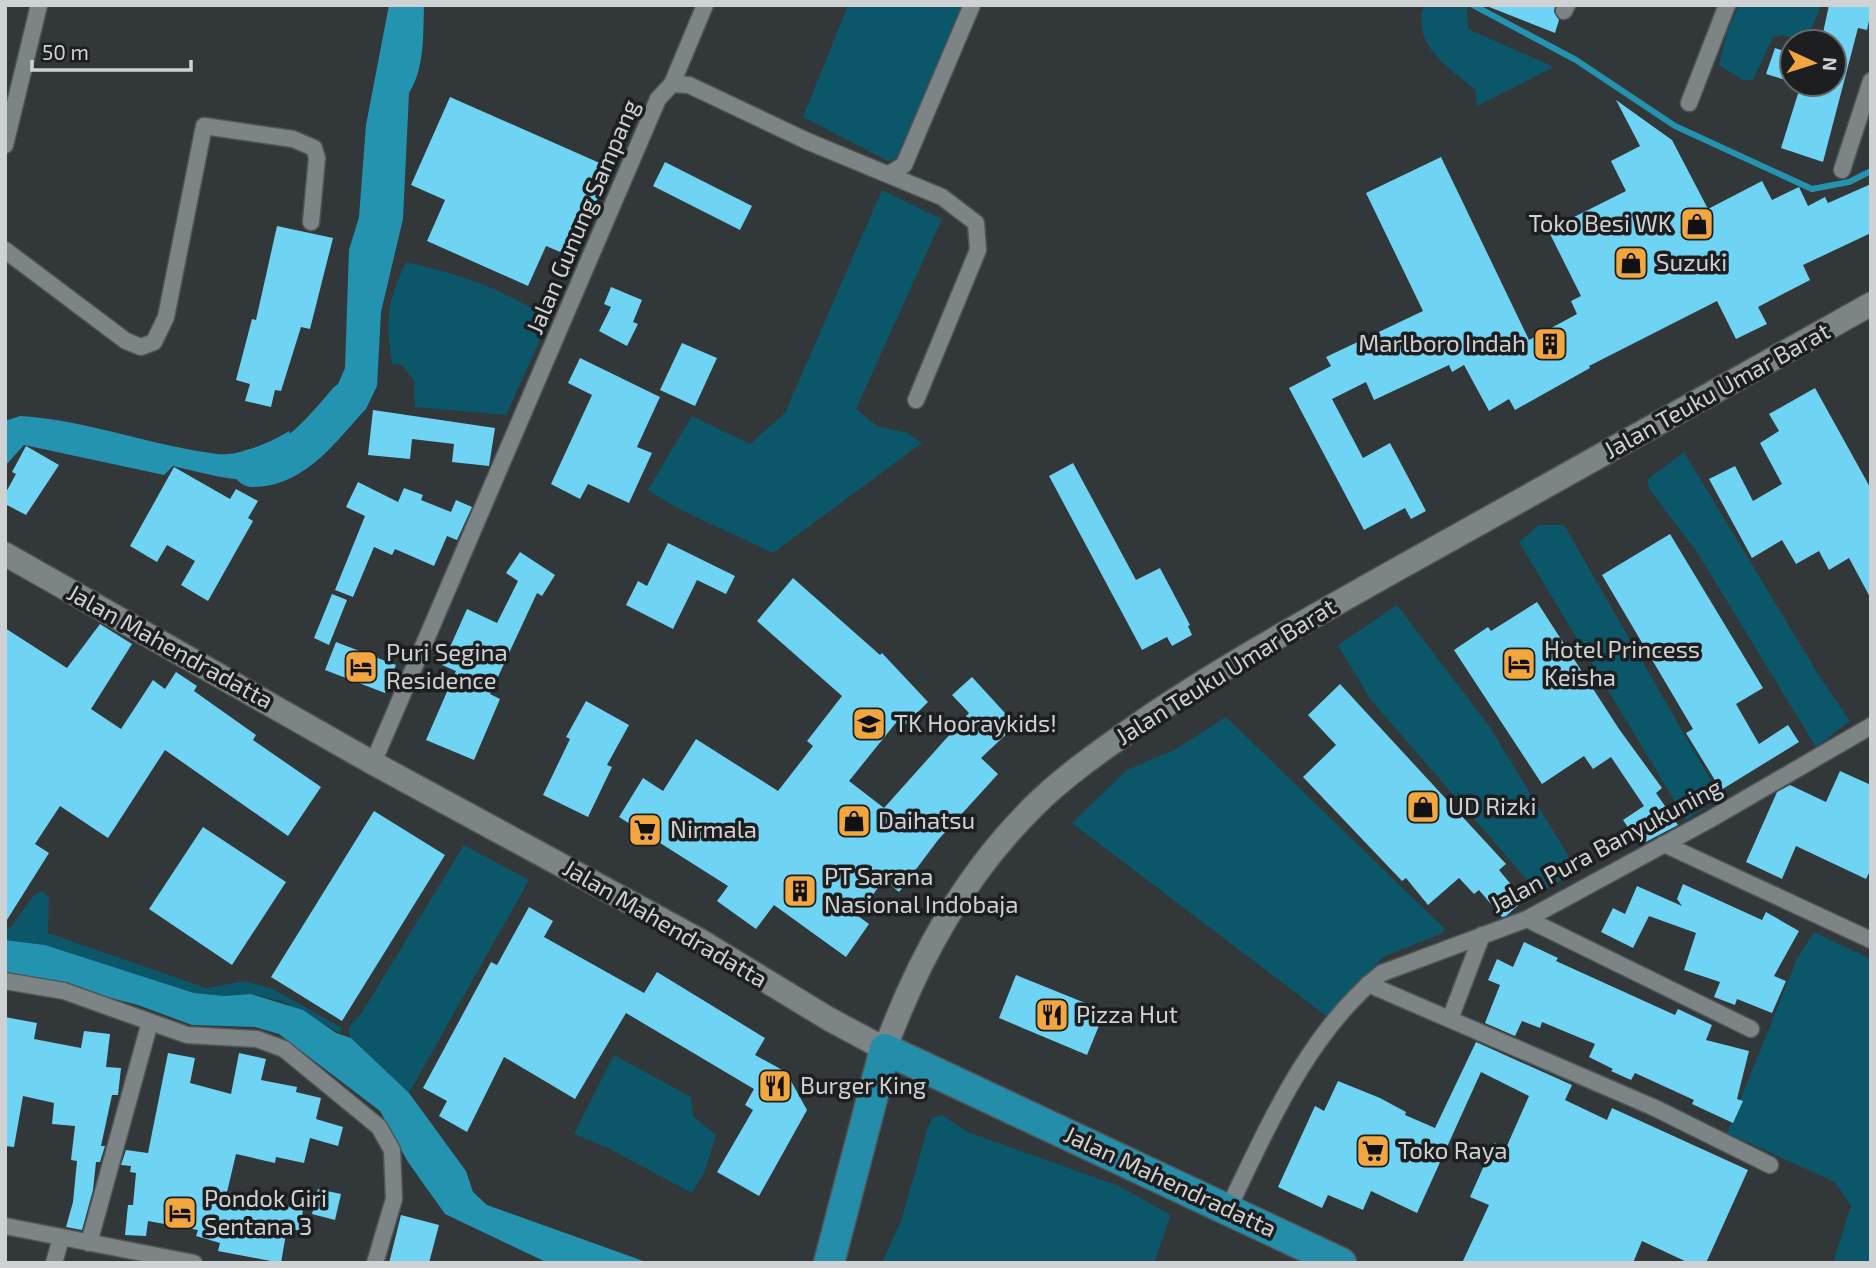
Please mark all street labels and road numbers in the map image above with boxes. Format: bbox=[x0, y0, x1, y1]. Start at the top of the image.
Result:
street label: Jalan Gunung Sampang bbox=[519, 95, 644, 338]
street label: Jalan Teuku Umar Barat bbox=[1598, 315, 1834, 464]
street label: Jalan Mahendradatta bbox=[63, 577, 279, 714]
street label: Jalan Teuku Umar Barat bbox=[1110, 591, 1341, 750]
street label: Jalan Pura Banyukuning bbox=[1484, 771, 1726, 918]
street label: Jalan Mahendradatta bbox=[559, 852, 773, 993]
street label: Jalan Mahendradatta bbox=[1060, 1119, 1281, 1243]

